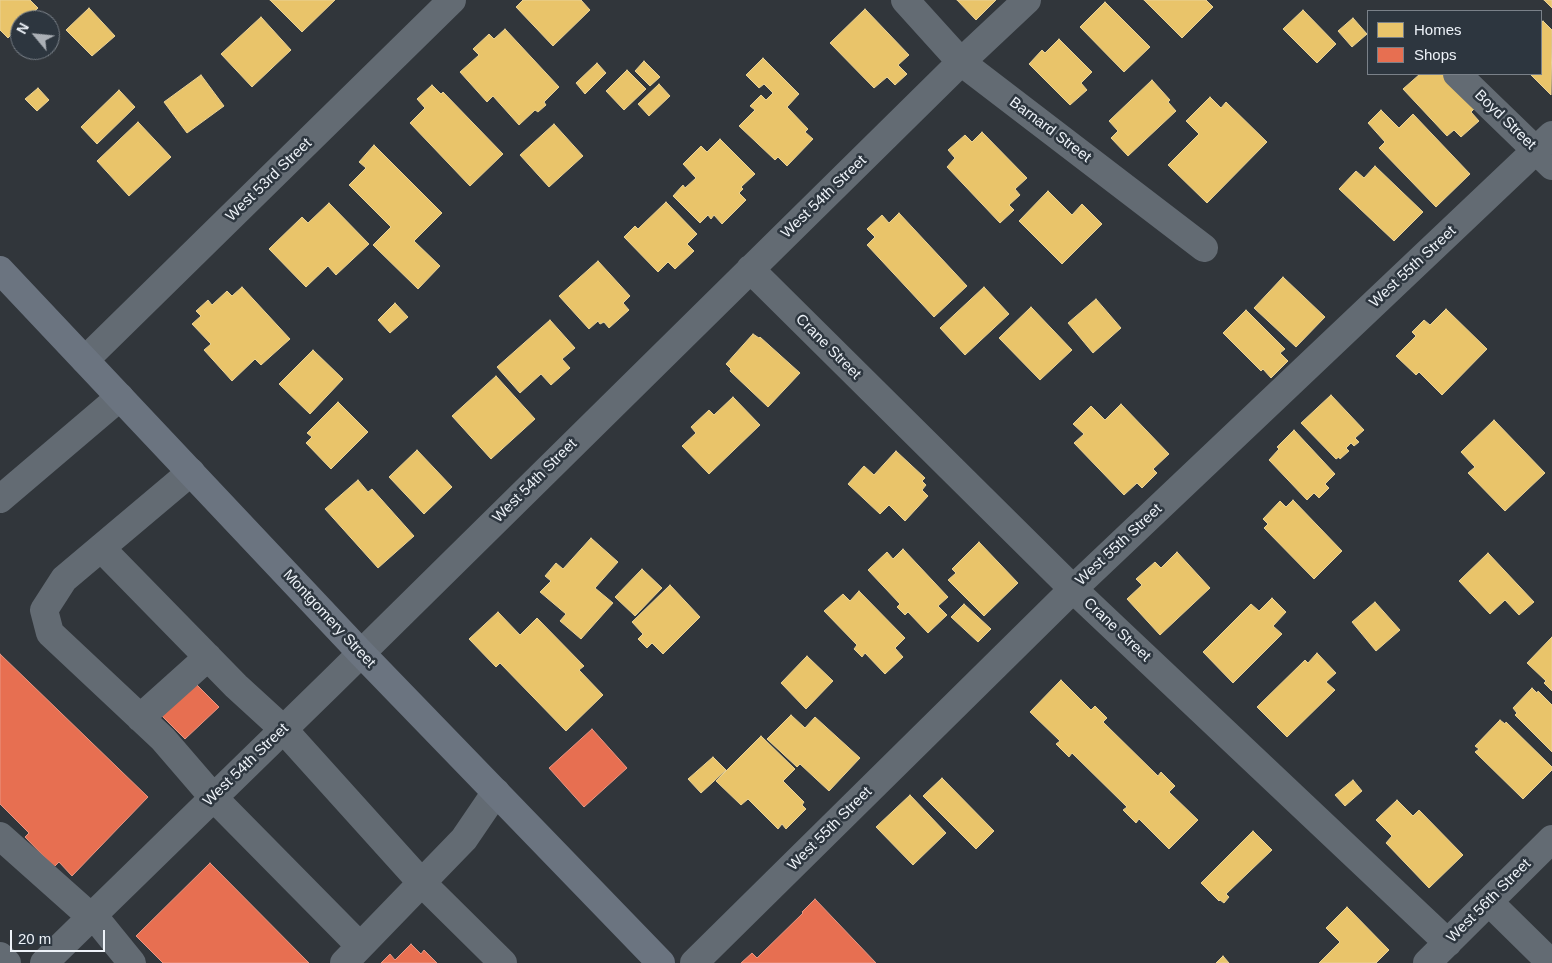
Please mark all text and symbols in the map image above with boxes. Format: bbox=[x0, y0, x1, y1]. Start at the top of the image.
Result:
north arrow bbox=[10, 10, 60, 60]
legend bbox=[1367, 10, 1542, 75]
text: N bbox=[13, 20, 32, 37]
text: Homes bbox=[1414, 21, 1462, 38]
text: Shops bbox=[1414, 46, 1457, 63]
street label: Boyd Street bbox=[1471, 86, 1539, 154]
street label: Barnard Street bbox=[1006, 93, 1094, 167]
street label: West 53rd Street bbox=[222, 135, 316, 225]
street label: West 54th Street bbox=[778, 152, 870, 242]
street label: West 55th Street bbox=[1366, 222, 1460, 312]
street label: Crane Street bbox=[792, 311, 864, 383]
street label: West 54th Street bbox=[489, 435, 581, 527]
street label: West 55th Street bbox=[1072, 500, 1166, 590]
street label: Montgomery Street bbox=[279, 566, 379, 672]
street label: Crane Street bbox=[1080, 594, 1154, 666]
street label: West 54th Street bbox=[200, 720, 292, 810]
street label: West 55th Street bbox=[784, 783, 876, 875]
street label: West 56th Street bbox=[1443, 855, 1535, 947]
scale bar bbox=[12, 920, 108, 952]
text: 20 m bbox=[18, 930, 51, 947]

